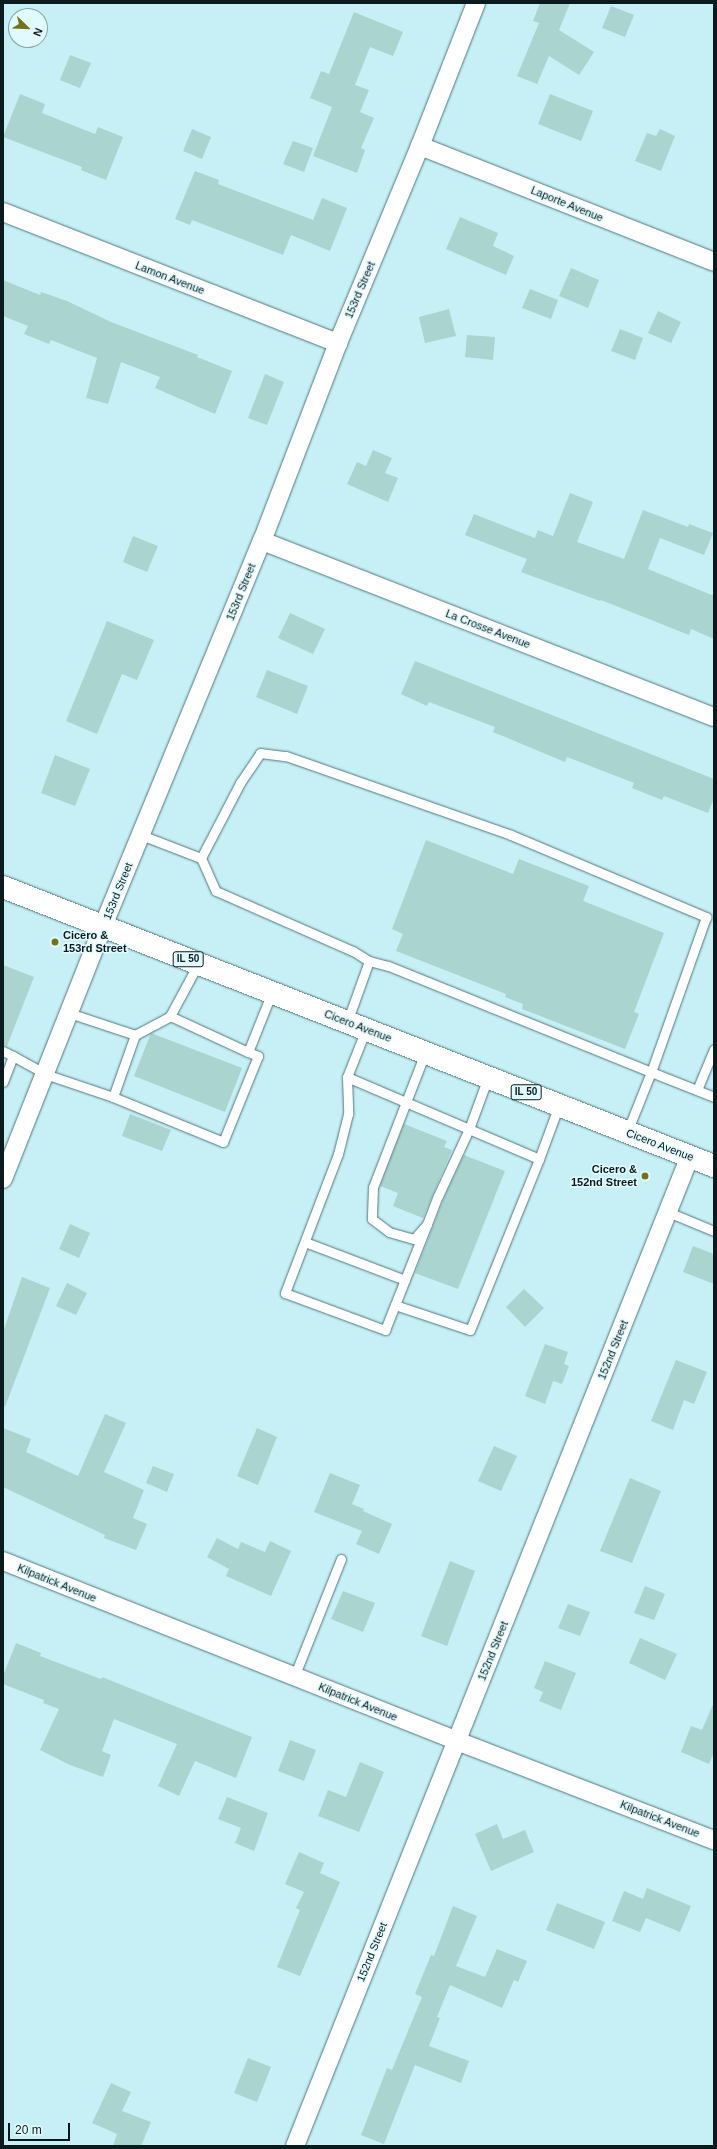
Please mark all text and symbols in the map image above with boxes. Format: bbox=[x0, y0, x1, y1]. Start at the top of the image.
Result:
north arrow bbox=[8, 8, 48, 48]
text: N bbox=[31, 26, 45, 38]
street label: Laporte Avenue bbox=[529, 183, 605, 225]
street label: Lamon Avenue bbox=[133, 259, 207, 297]
street label: 153rd Street bbox=[342, 260, 378, 320]
street label: 153rd Street bbox=[224, 561, 258, 623]
street label: La Crosse Avenue bbox=[443, 607, 533, 651]
street label: 153rd Street bbox=[101, 860, 135, 922]
place label: Cicero & 153rd Street bbox=[63, 929, 127, 955]
marker: Cicero & 153rd Street bbox=[50, 937, 60, 947]
road number: IL 50 bbox=[172, 951, 204, 967]
street label: Cicero Avenue bbox=[322, 1007, 394, 1045]
road number: IL 50 bbox=[510, 1084, 542, 1100]
street label: Cicero Avenue bbox=[624, 1126, 696, 1164]
place label: Cicero & 152nd Street bbox=[571, 1163, 637, 1189]
marker: Cicero & 152nd Street bbox=[640, 1171, 650, 1181]
street label: 152nd Street bbox=[595, 1318, 631, 1382]
street label: Kilpatrick Avenue bbox=[15, 1561, 99, 1605]
street label: 152nd Street bbox=[475, 1619, 511, 1683]
street label: Kilpatrick Avenue bbox=[316, 1680, 400, 1724]
street label: Kilpatrick Avenue bbox=[618, 1798, 702, 1840]
street label: 152nd Street bbox=[354, 1920, 390, 1984]
scale bar bbox=[10, 2115, 72, 2141]
text: 20 m bbox=[15, 2123, 42, 2137]

